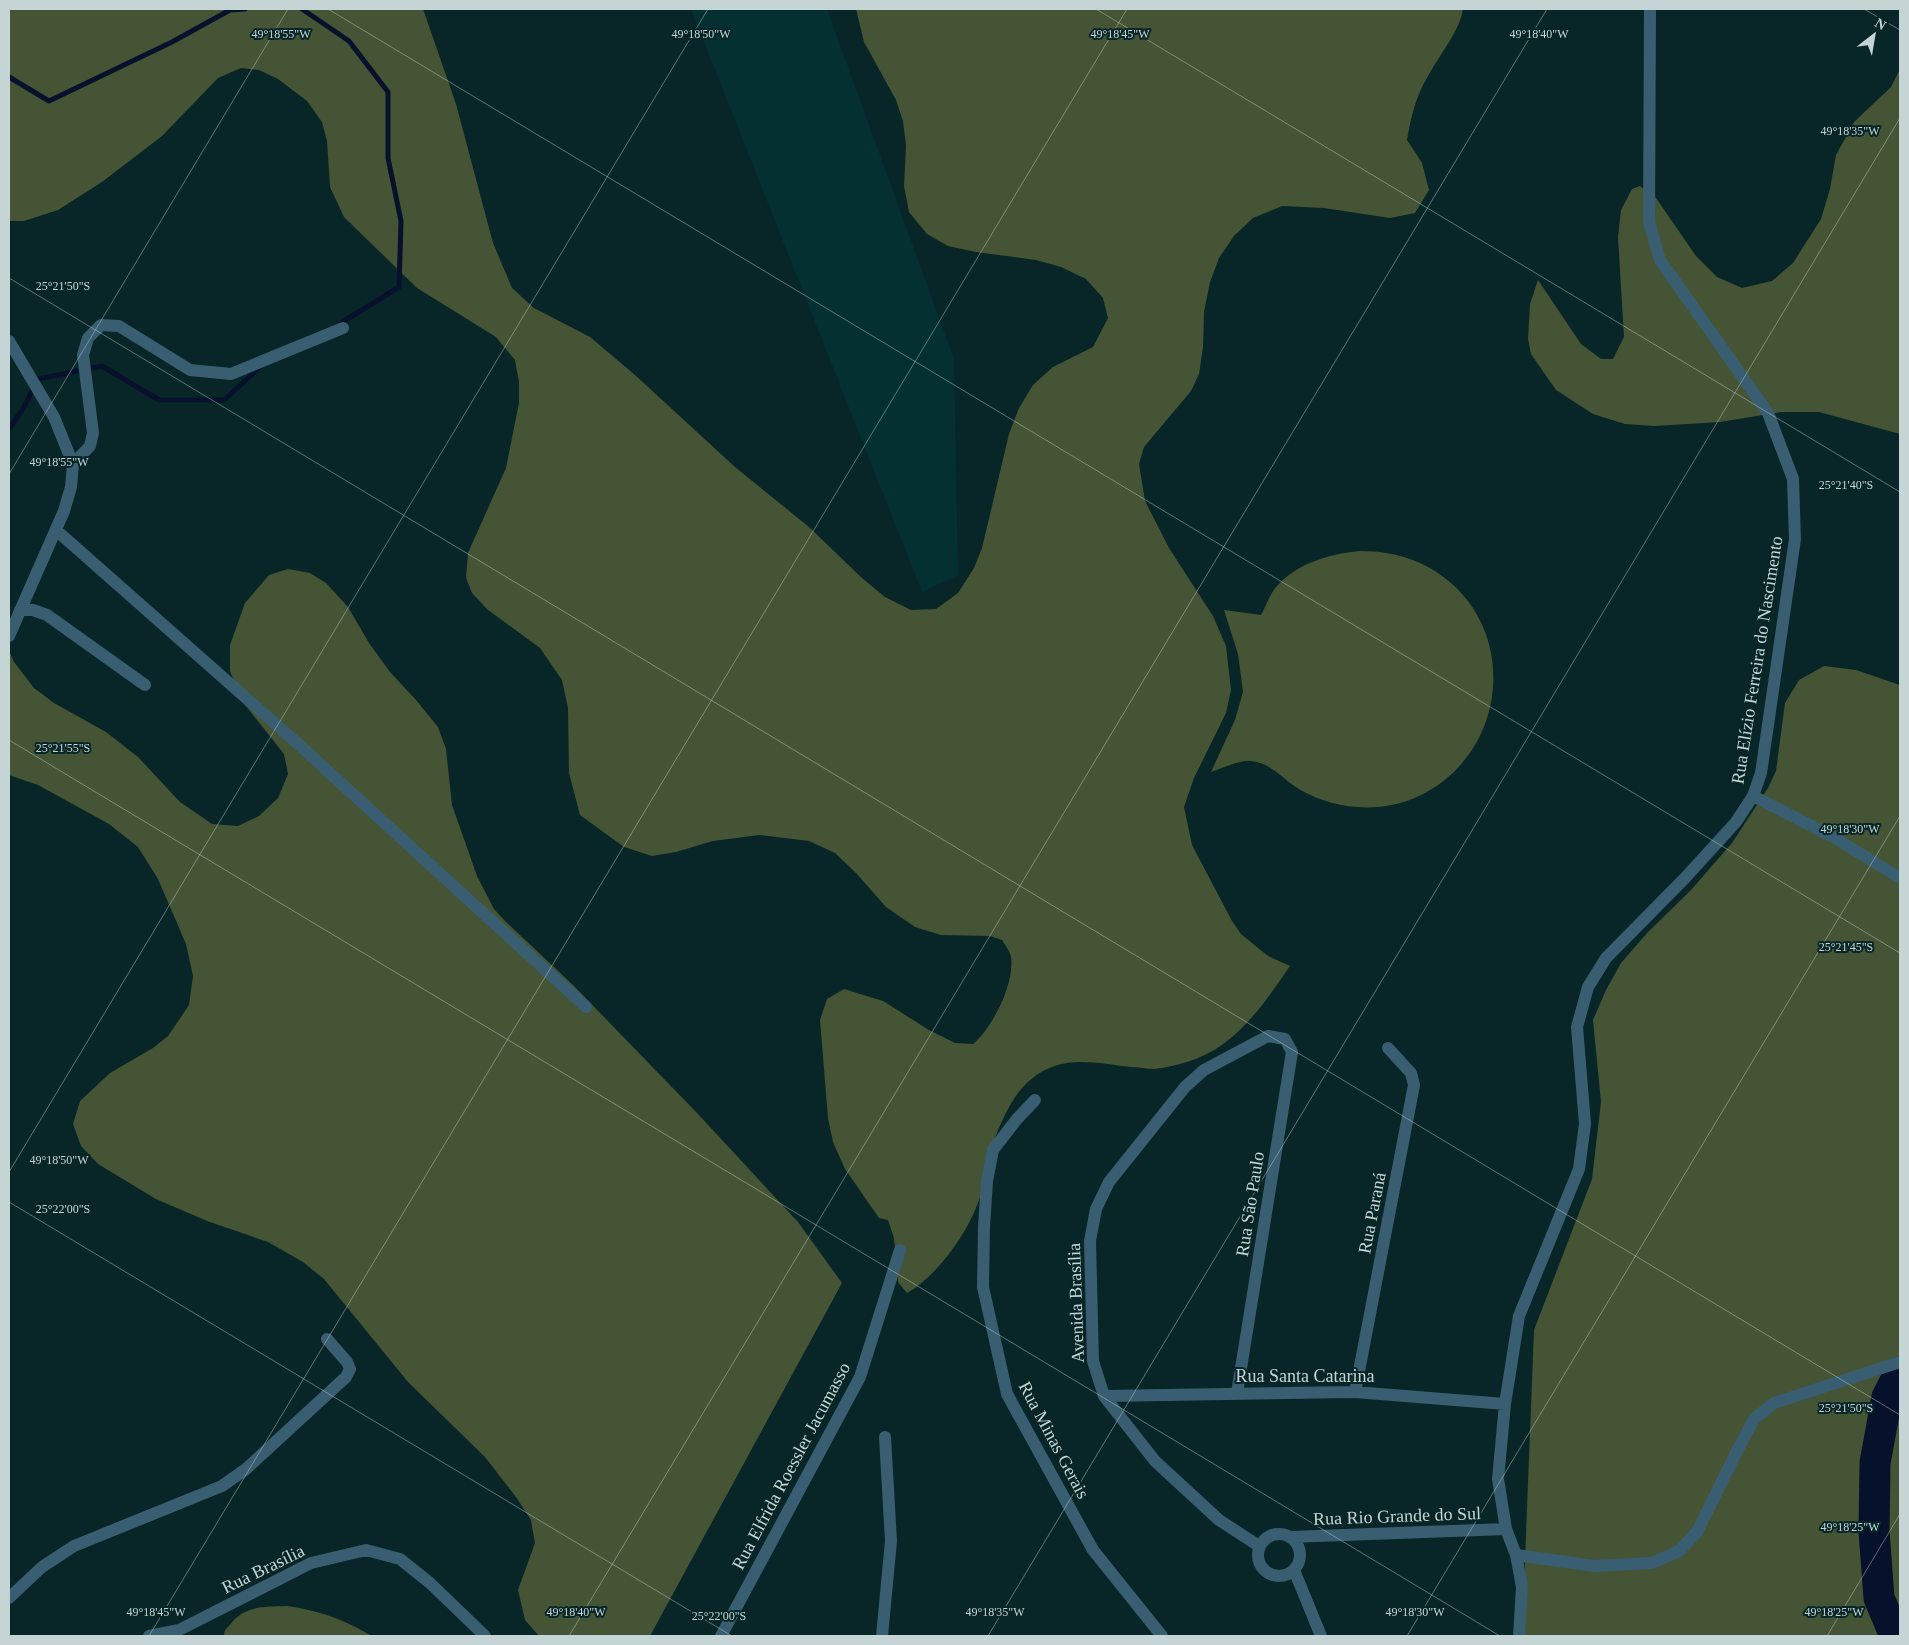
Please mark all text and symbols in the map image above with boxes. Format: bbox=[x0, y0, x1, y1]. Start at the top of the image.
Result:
north arrow bbox=[1849, 10, 1899, 60]
text: N bbox=[1872, 15, 1889, 33]
text: 49°18'55"W bbox=[251, 27, 311, 41]
text: 49°18'50"W bbox=[671, 27, 731, 41]
text: 49°18'45"W bbox=[1090, 27, 1150, 41]
text: 49°18'40"W bbox=[1509, 27, 1569, 41]
text: 49°18'35"W bbox=[1820, 124, 1880, 138]
text: 25°21'50"S bbox=[36, 279, 90, 293]
text: 49°18'55"W bbox=[29, 455, 89, 469]
text: 25°21'40"S bbox=[1819, 478, 1873, 492]
street label: Rua Elízio Ferreira do Nascimento bbox=[1727, 535, 1787, 785]
text: 25°21'55"S bbox=[36, 741, 90, 755]
text: 49°18'30"W bbox=[1820, 822, 1880, 836]
text: 25°21'45"S bbox=[1819, 940, 1873, 954]
street label: Rua São Paulo bbox=[1232, 1150, 1268, 1258]
text: 49°18'50"W bbox=[29, 1153, 89, 1167]
street label: Rua Paraná bbox=[1354, 1171, 1390, 1255]
text: 25°22'00"S bbox=[36, 1202, 90, 1216]
street label: Avenida Brasília bbox=[1064, 1243, 1088, 1363]
street label: Rua Elfrida Roessler Jacumasso bbox=[728, 1359, 854, 1573]
street label: Rua Santa Catarina bbox=[1236, 1366, 1374, 1386]
street label: Rua Minas Gerais bbox=[1015, 1378, 1093, 1502]
text: 25°21'50"S bbox=[1819, 1401, 1873, 1415]
street label: Rua Rio Grande do Sul bbox=[1313, 1503, 1481, 1529]
text: 49°18'25"W bbox=[1820, 1520, 1880, 1534]
street label: Rua Brasília bbox=[218, 1540, 308, 1598]
text: 49°18'45"W bbox=[126, 1605, 186, 1619]
text: 49°18'40"W bbox=[546, 1605, 606, 1619]
text: 49°18'35"W bbox=[965, 1605, 1025, 1619]
text: 49°18'30"W bbox=[1385, 1605, 1445, 1619]
text: 49°18'25"W bbox=[1804, 1605, 1864, 1619]
text: 25°22'00"S bbox=[692, 1609, 746, 1623]

